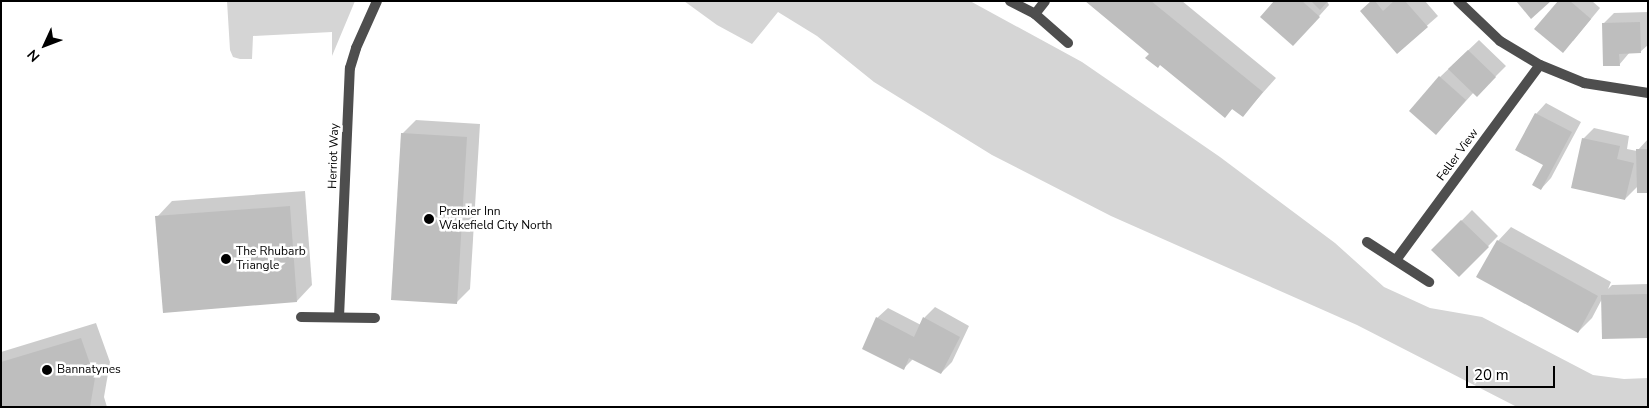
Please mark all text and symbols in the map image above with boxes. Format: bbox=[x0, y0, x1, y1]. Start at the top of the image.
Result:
north arrow bbox=[20, 20, 70, 70]
text: N bbox=[23, 45, 44, 66]
street label: Herriot Way bbox=[326, 123, 342, 189]
street label: Feller View bbox=[1434, 126, 1482, 184]
place label: Premier Inn Wakefield City North bbox=[439, 205, 552, 233]
marker: Premier Inn Wakefield City North bbox=[423, 213, 435, 225]
place label: The Rhubarb Triangle bbox=[236, 245, 306, 273]
marker: The Rhubarb Triangle bbox=[220, 253, 232, 265]
scale bar bbox=[1469, 356, 1558, 388]
place label: Bannatynes bbox=[57, 363, 121, 377]
marker: Bannatynes bbox=[41, 364, 53, 376]
text: 20 m bbox=[1474, 365, 1509, 385]

